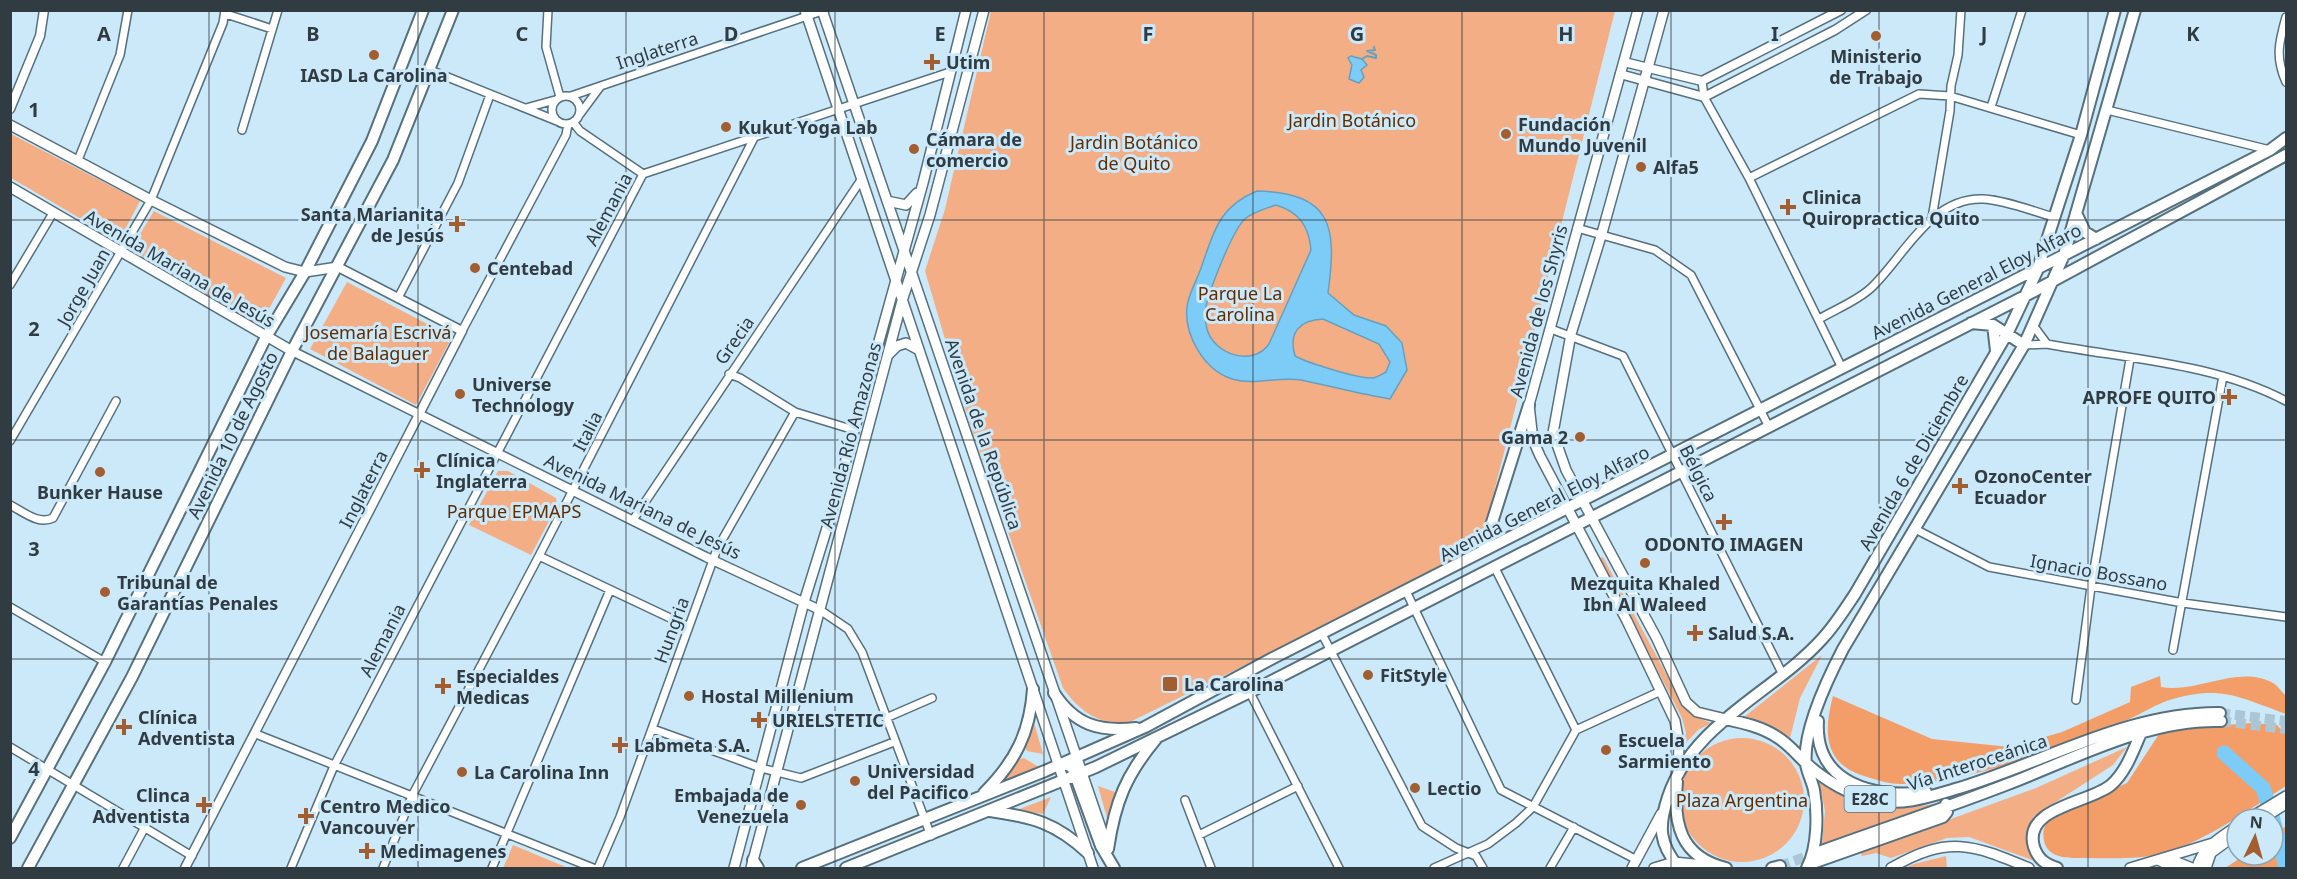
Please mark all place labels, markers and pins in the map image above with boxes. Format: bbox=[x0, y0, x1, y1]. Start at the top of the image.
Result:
marker: Ministerio de Trabajo bbox=[1869, 29, 1883, 43]
place label: Ministerio de Trabajo bbox=[1829, 44, 1923, 89]
marker: IASD La Carolina bbox=[367, 48, 381, 62]
place label: Utim bbox=[946, 50, 990, 74]
marker: Utim bbox=[923, 53, 941, 71]
place label: IASD La Carolina bbox=[300, 63, 448, 87]
place label: Fundación Mundo Juvenil bbox=[1518, 112, 1647, 157]
place label: Kukut Yoga Lab bbox=[738, 115, 878, 139]
marker: Kukut Yoga Lab bbox=[719, 120, 733, 134]
place label: Cámara de comercio bbox=[926, 127, 1022, 172]
marker: Fundación Mundo Juvenil bbox=[1499, 127, 1513, 141]
marker: Cámara de comercio bbox=[907, 142, 921, 156]
place label: Alfa5 bbox=[1653, 155, 1699, 179]
marker: Alfa5 bbox=[1634, 160, 1648, 174]
place label: Clinica Quiropractica Quito bbox=[1802, 185, 1980, 230]
marker: Clinica Quiropractica Quito bbox=[1779, 198, 1797, 216]
place label: Santa Marianita de Jesús bbox=[301, 202, 444, 247]
marker: Santa Marianita de Jesús bbox=[448, 215, 466, 233]
place label: Centebad bbox=[487, 256, 573, 280]
marker: Centebad bbox=[468, 261, 482, 275]
place label: Universe Technology bbox=[472, 372, 575, 417]
place label: APROFE QUITO bbox=[2083, 385, 2216, 409]
marker: Universe Technology bbox=[453, 387, 467, 401]
marker: APROFE QUITO bbox=[2220, 388, 2238, 406]
place label: Gama 2 bbox=[1501, 425, 1568, 449]
marker: Gama 2 bbox=[1573, 430, 1587, 444]
place label: Clínica Inglaterra bbox=[436, 448, 527, 493]
marker: Clínica Inglaterra bbox=[413, 461, 431, 479]
place label: OzonoCenter Ecuador bbox=[1974, 464, 2092, 509]
marker: Bunker Hause bbox=[93, 465, 107, 479]
marker: OzonoCenter Ecuador bbox=[1951, 477, 1969, 495]
place label: Bunker Hause bbox=[37, 480, 163, 504]
marker: ODONTO IMAGEN bbox=[1715, 513, 1733, 531]
place label: ODONTO IMAGEN bbox=[1644, 532, 1804, 556]
marker: Mezquita Khaled Ibn Al Waleed bbox=[1638, 556, 1652, 570]
place label: Tribunal de Garantías Penales bbox=[117, 570, 278, 615]
place label: Mezquita Khaled Ibn Al Waleed bbox=[1570, 571, 1720, 616]
marker: Tribunal de Garantías Penales bbox=[98, 585, 112, 599]
place label: Salud S.A. bbox=[1708, 621, 1794, 645]
marker: Salud S.A. bbox=[1686, 624, 1704, 642]
place label: FitStyle bbox=[1380, 663, 1447, 687]
place label: Especialdes Medicas bbox=[456, 664, 559, 709]
marker: FitStyle bbox=[1361, 668, 1375, 682]
place label: La Carolina bbox=[1184, 672, 1284, 696]
marker: La Carolina bbox=[1161, 675, 1179, 693]
marker: Especialdes Medicas bbox=[434, 677, 452, 695]
place label: Hostal Millenium bbox=[701, 684, 854, 708]
marker: Hostal Millenium bbox=[682, 689, 696, 703]
place label: Clínica Adventista bbox=[138, 705, 235, 750]
place label: URIELSTETIC bbox=[772, 708, 884, 732]
marker: URIELSTETIC bbox=[750, 711, 768, 729]
marker: Clínica Adventista bbox=[115, 718, 133, 736]
place label: Escuela Sarmiento bbox=[1618, 728, 1711, 773]
place label: Labmeta S.A. bbox=[634, 733, 750, 757]
marker: Labmeta S.A. bbox=[611, 736, 629, 754]
marker: Escuela Sarmiento bbox=[1599, 743, 1613, 757]
place label: Universidad del Pacifico bbox=[867, 759, 975, 804]
place label: La Carolina Inn bbox=[474, 760, 609, 784]
marker: La Carolina Inn bbox=[455, 765, 469, 779]
marker: Universidad del Pacifico bbox=[848, 774, 862, 788]
place label: Lectio bbox=[1427, 776, 1482, 800]
marker: Lectio bbox=[1408, 781, 1422, 795]
place label: Clinca Adventista bbox=[93, 783, 190, 828]
place label: Embajada de Venezuela bbox=[674, 783, 789, 828]
place label: Centro Medico Vancouver bbox=[320, 794, 450, 839]
marker: Clinca Adventista bbox=[195, 796, 213, 814]
marker: Embajada de Venezuela bbox=[794, 798, 808, 812]
marker: Centro Medico Vancouver bbox=[297, 807, 315, 825]
place label: Medimagenes bbox=[380, 839, 506, 863]
marker: Medimagenes bbox=[358, 842, 376, 860]

